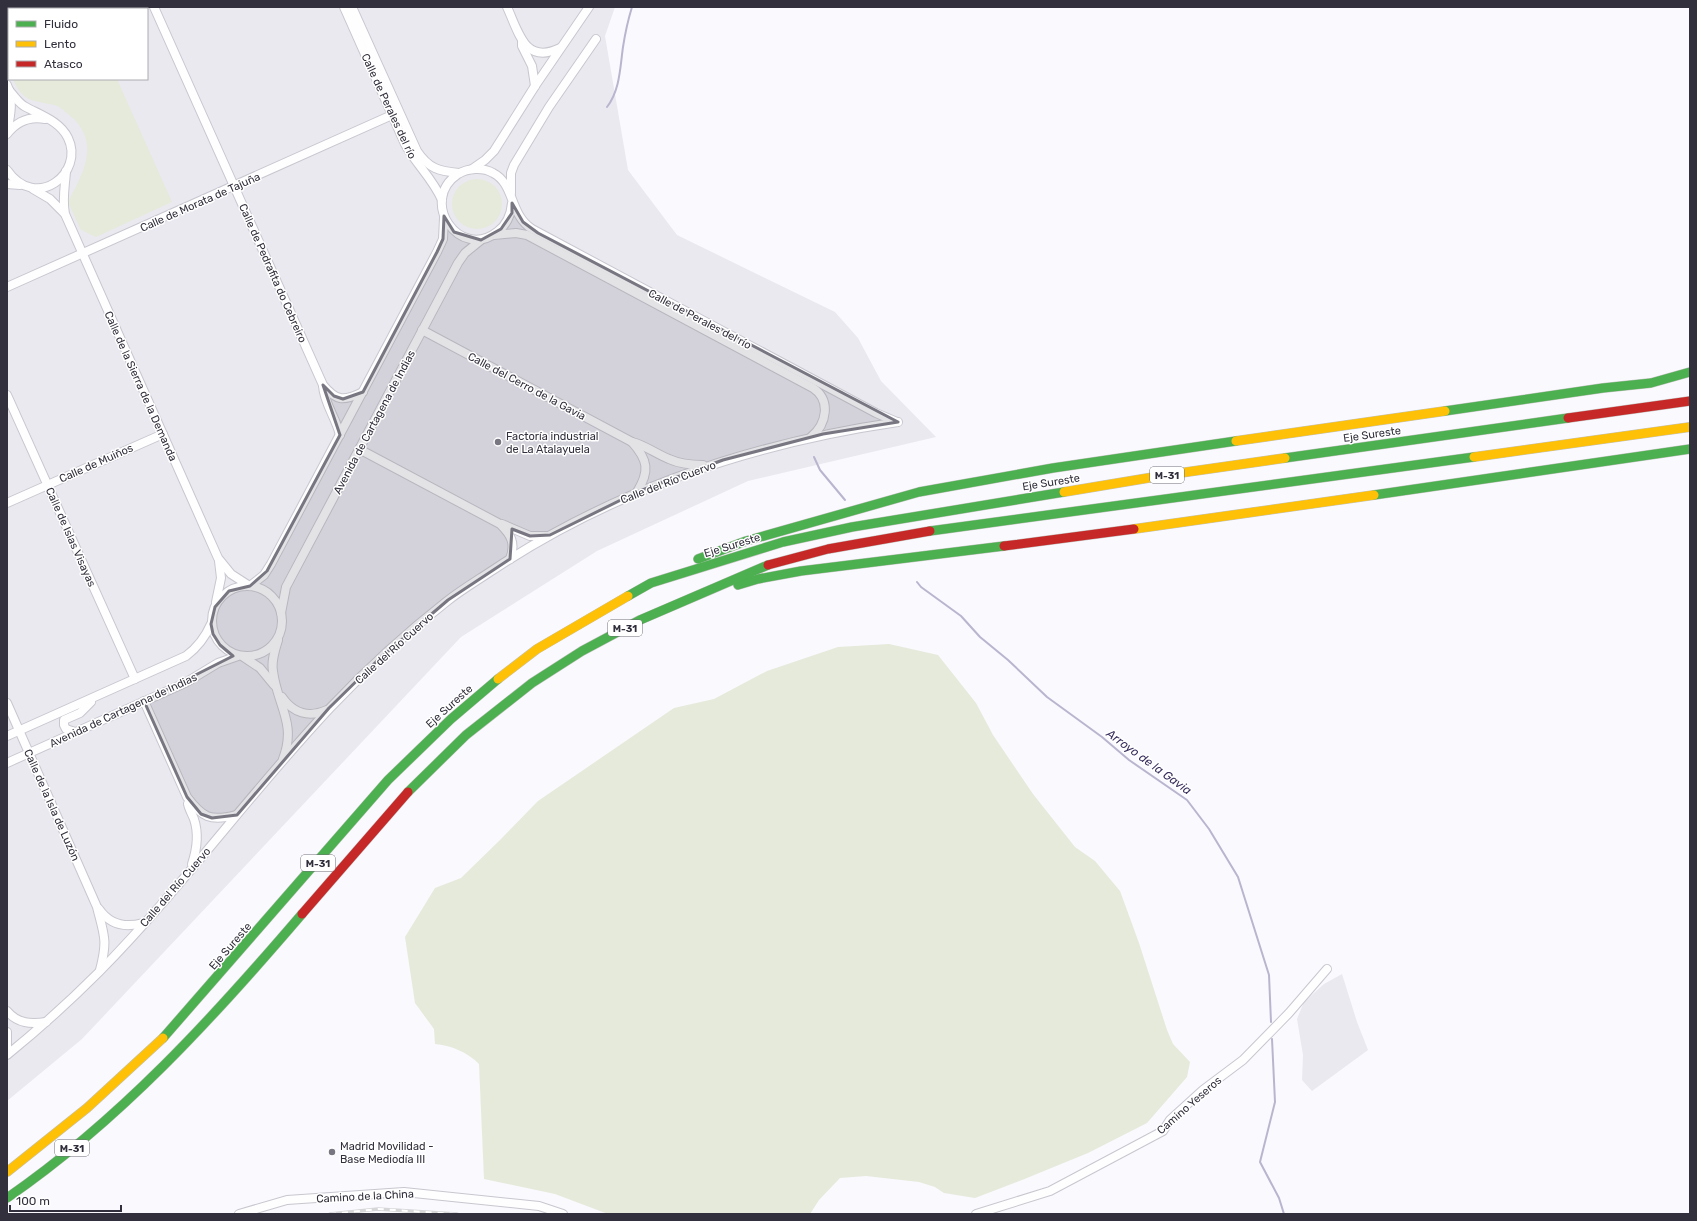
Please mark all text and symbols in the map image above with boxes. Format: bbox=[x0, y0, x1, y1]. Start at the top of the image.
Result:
legend bbox=[8, 8, 148, 80]
text: Fluido bbox=[44, 17, 78, 31]
text: Lento bbox=[44, 37, 76, 51]
street label: Calle de Perales del río bbox=[358, 51, 419, 161]
text: Atasco bbox=[44, 57, 83, 71]
street label: Calle de Morata de Tajuña bbox=[138, 170, 262, 235]
street label: Calle de Pedrafita do Cebreiro bbox=[236, 202, 309, 345]
street label: Calle de Perales del río bbox=[646, 287, 753, 352]
street label: Calle de la Sierra de la Demanda bbox=[101, 309, 180, 463]
street label: Avenida de Cartagena de Indias bbox=[331, 348, 418, 496]
street label: Calle del Cerro de la Gavia bbox=[466, 350, 588, 423]
street label: Eje Sureste bbox=[1342, 424, 1402, 445]
place label: Factoría industrial de La Atalayuela bbox=[506, 430, 598, 456]
marker: Factoría industrial de La Atalayuela bbox=[493, 437, 503, 447]
street label: Calle de Muiños bbox=[57, 441, 136, 486]
street label: Calle del Río Cuervo bbox=[619, 458, 718, 507]
road number: M-31 bbox=[1150, 467, 1184, 483]
street label: Eje Sureste bbox=[1021, 472, 1081, 493]
street label: Calle de Islas Visayas bbox=[43, 486, 98, 589]
street label: Eje Sureste bbox=[702, 531, 762, 560]
street label: Calle del Río Cuervo bbox=[352, 610, 436, 687]
road number: M-31 bbox=[608, 620, 642, 636]
street label: Avenida de Cartagena de Indias bbox=[47, 670, 199, 750]
street label: Eje Sureste bbox=[423, 682, 475, 731]
water label: Arroyo de la Gavia bbox=[1103, 726, 1194, 798]
street label: Calle de la Isla de Luzón bbox=[21, 747, 82, 863]
street label: Calle del Río Cuervo bbox=[137, 845, 213, 930]
road number: M-31 bbox=[301, 855, 335, 871]
street label: Eje Sureste bbox=[206, 920, 254, 973]
street label: Camino Yeseros bbox=[1154, 1074, 1225, 1137]
road number: M-31 bbox=[55, 1140, 89, 1156]
place label: Madrid Movilidad - Base Mediodía III bbox=[340, 1140, 434, 1166]
marker: Madrid Movilidad - Base Mediodía III bbox=[327, 1147, 337, 1157]
scale bar bbox=[10, 1187, 121, 1213]
street label: Camino de la China bbox=[316, 1187, 414, 1206]
text: 100 m bbox=[16, 1194, 50, 1208]

